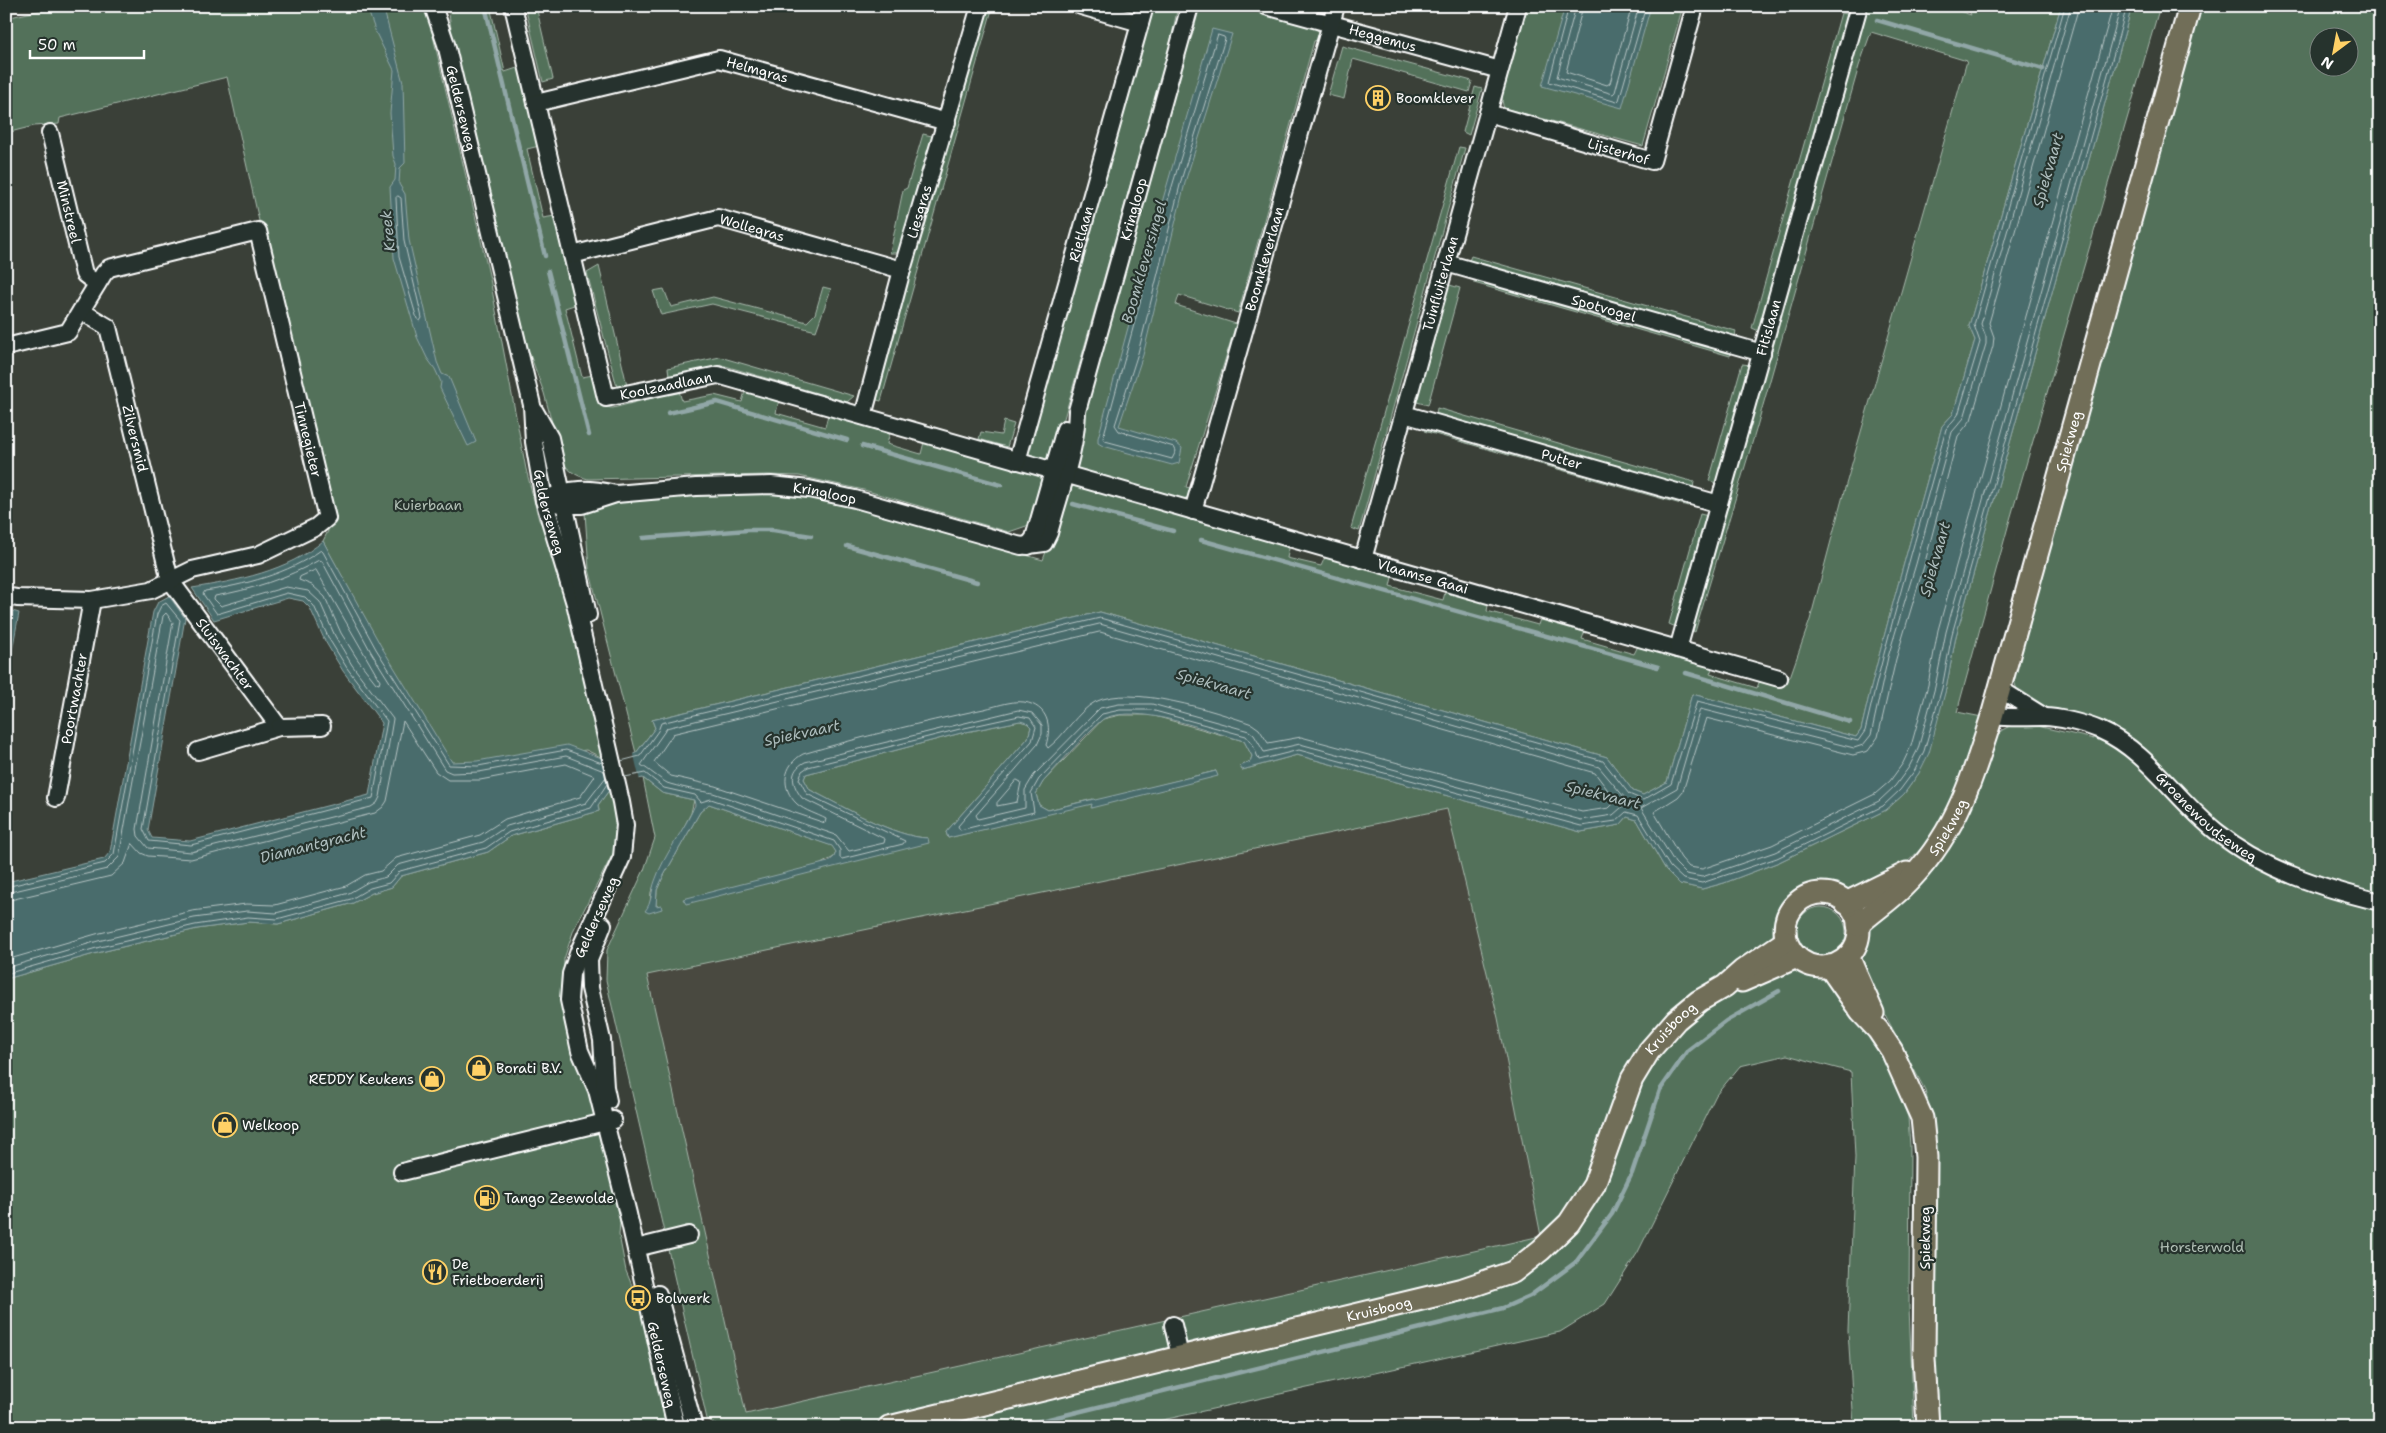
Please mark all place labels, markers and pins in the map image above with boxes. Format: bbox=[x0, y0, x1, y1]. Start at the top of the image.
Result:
building icon: Boomklever bbox=[1365, 85, 1391, 111]
place label: Boomklever bbox=[1396, 89, 1475, 107]
shop icon: Borati B.V. bbox=[466, 1055, 492, 1081]
place label: Borati B.V. bbox=[496, 1059, 562, 1077]
shop icon: REDDY Keukens bbox=[419, 1066, 445, 1092]
place label: REDDY Keukens bbox=[309, 1070, 414, 1088]
shop icon: Welkoop bbox=[212, 1112, 238, 1138]
place label: Welkoop bbox=[242, 1116, 299, 1134]
fuel station icon: Tango Zeewolde bbox=[474, 1185, 500, 1211]
place label: Tango Zeewolde bbox=[504, 1189, 615, 1207]
place label: De Frietboerderij bbox=[452, 1255, 543, 1289]
restaurant icon: De Frietboerderij bbox=[422, 1259, 448, 1285]
bus stop icon: Bolwerk bbox=[625, 1285, 651, 1311]
place label: Bolwerk bbox=[656, 1289, 710, 1307]

